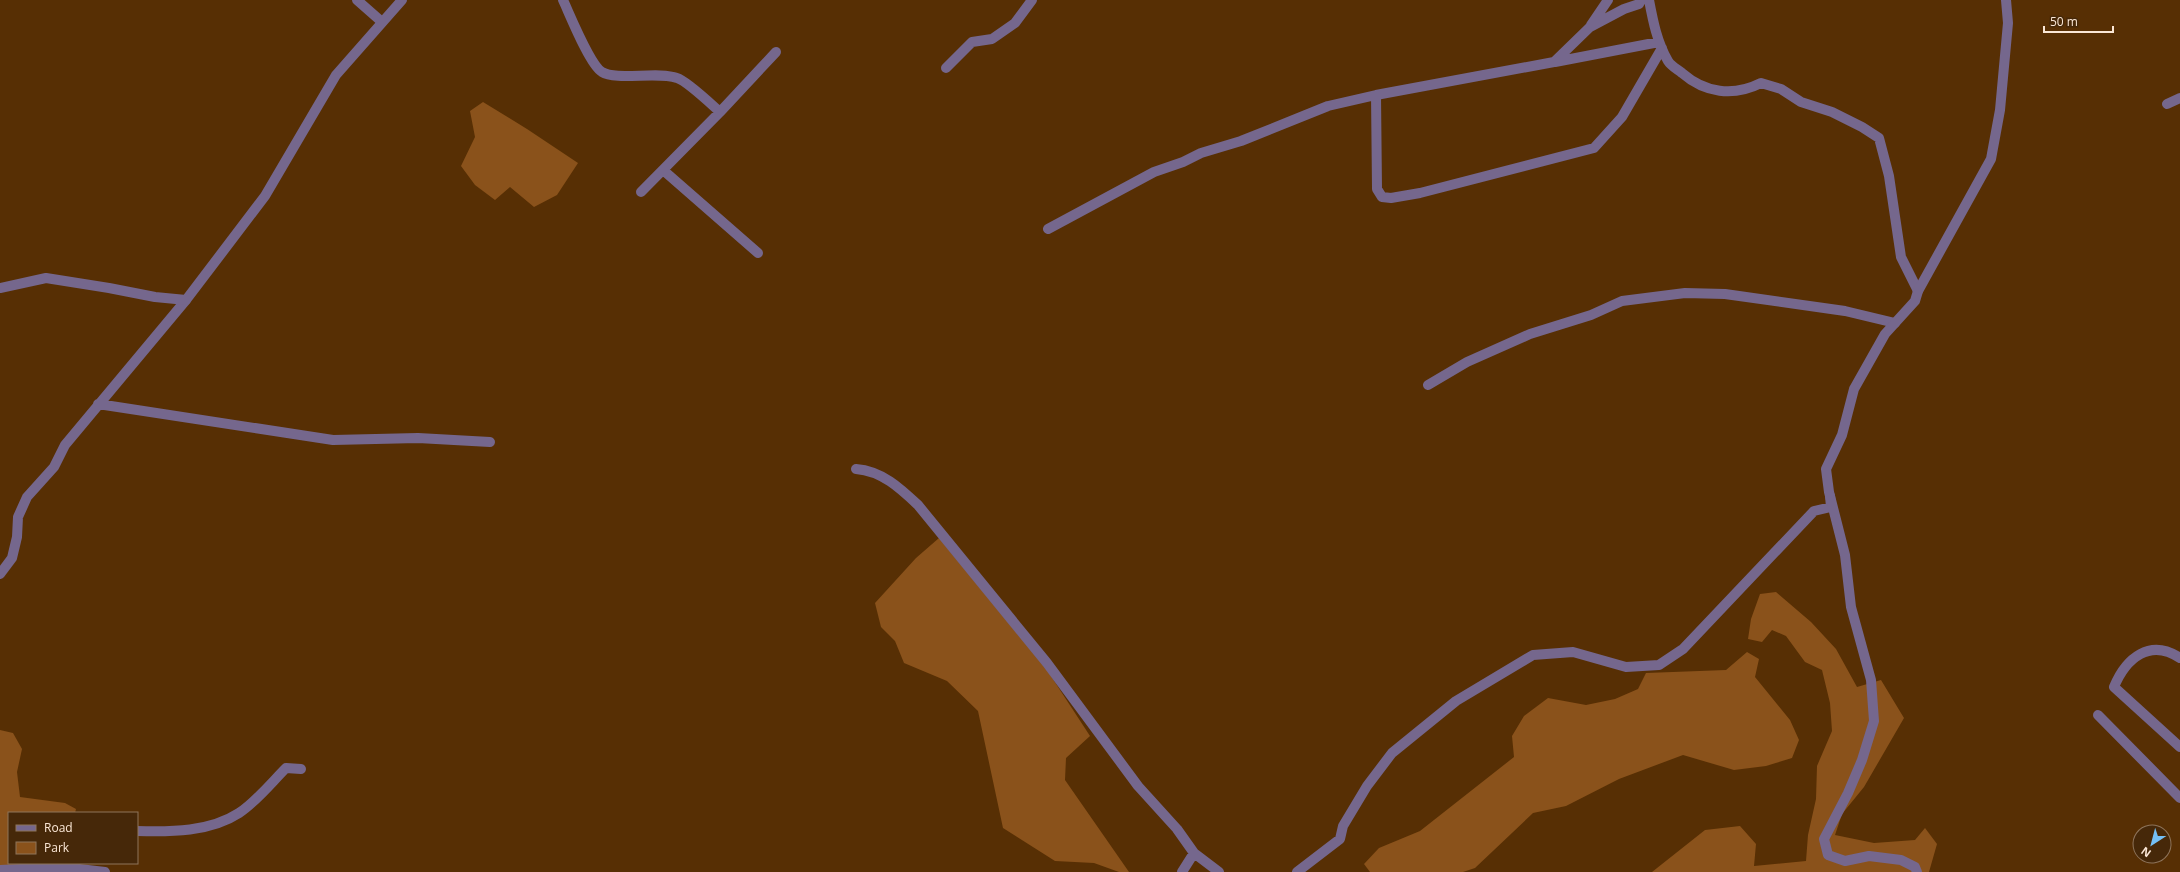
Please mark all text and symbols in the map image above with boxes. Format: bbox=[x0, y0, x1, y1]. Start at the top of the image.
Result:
scale bar bbox=[2044, 8, 2113, 34]
text: 50 m bbox=[2050, 13, 2078, 30]
legend bbox=[8, 812, 138, 864]
text: Road bbox=[44, 819, 73, 836]
north arrow bbox=[2132, 824, 2172, 864]
text: Park bbox=[44, 839, 70, 856]
text: N bbox=[2138, 844, 2154, 861]

